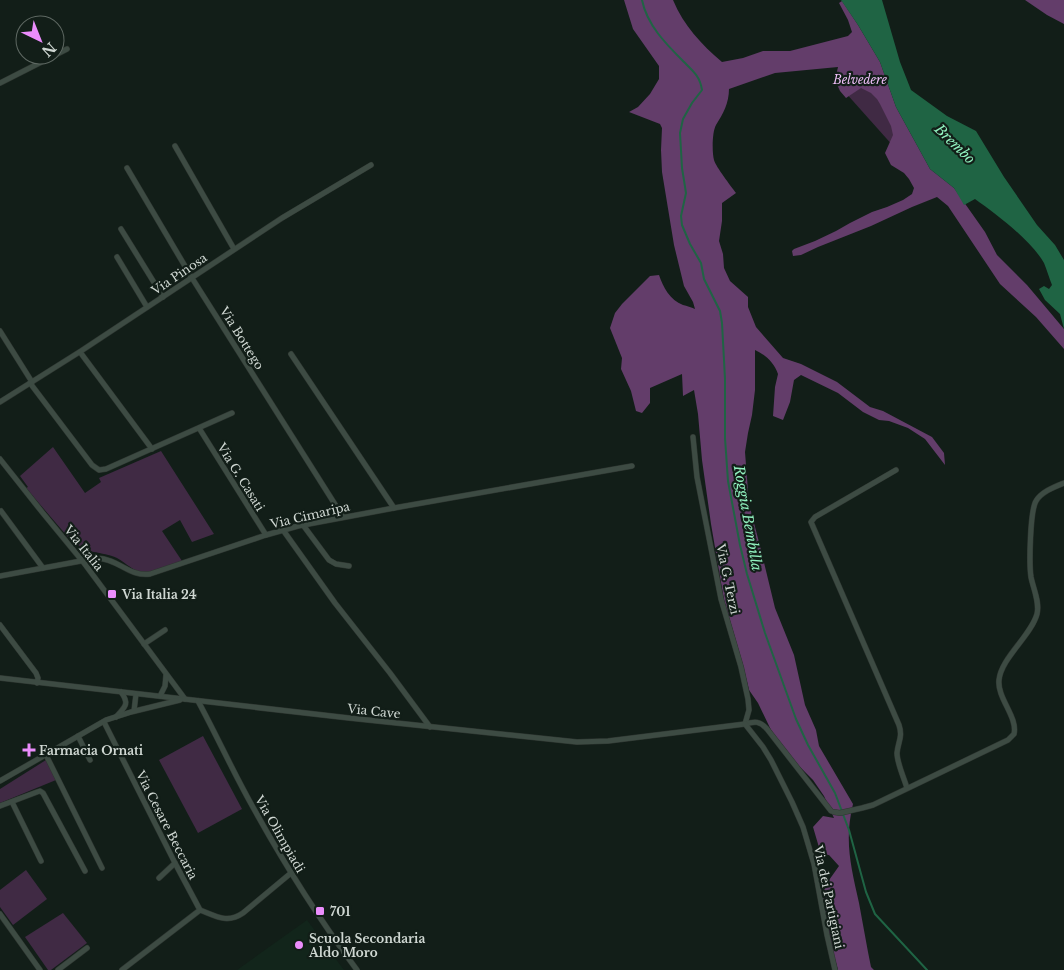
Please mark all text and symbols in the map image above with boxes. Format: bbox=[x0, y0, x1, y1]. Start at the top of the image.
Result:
north arrow bbox=[15, 15, 65, 65]
text: N bbox=[38, 38, 60, 61]
park label: Belvedere bbox=[832, 72, 887, 87]
water label: Brembo bbox=[930, 120, 979, 168]
street label: Via Pinosa bbox=[147, 250, 210, 299]
street label: Via Bottego bbox=[216, 303, 267, 372]
street label: Via G. Casati bbox=[214, 439, 268, 514]
water label: Roggia Bembilla bbox=[730, 463, 766, 572]
street label: Via Cimaripa bbox=[268, 498, 352, 532]
street label: Via Italia bbox=[61, 522, 107, 574]
street label: Via G. Terzi bbox=[713, 541, 743, 616]
place label: Via Italia 24 bbox=[121, 587, 197, 602]
marker: Via Italia 24 bbox=[106, 588, 118, 600]
street label: Via Cave bbox=[346, 701, 401, 721]
place label: Farmacia Ornati bbox=[39, 743, 144, 758]
marker: Farmacia Ornati bbox=[23, 744, 35, 756]
street label: Via Cesare Beccaria bbox=[133, 767, 201, 882]
street label: Via Olimpiadi bbox=[251, 792, 308, 875]
street label: Via dei Partigiani bbox=[811, 843, 847, 950]
place label: 701 bbox=[330, 904, 350, 919]
marker: 701 bbox=[314, 905, 326, 917]
place label: Scuola Secondaria Aldo Moro bbox=[308, 931, 425, 960]
marker: Scuola Secondaria Aldo Moro bbox=[293, 939, 305, 951]

